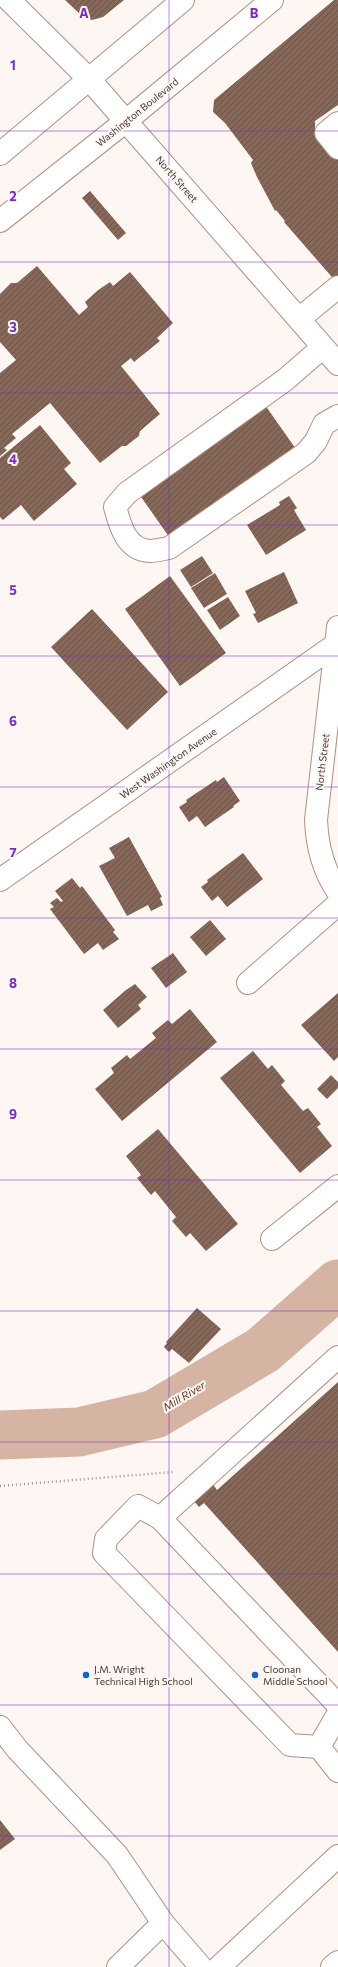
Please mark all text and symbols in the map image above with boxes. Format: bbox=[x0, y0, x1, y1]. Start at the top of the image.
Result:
text: A bbox=[79, 5, 89, 21]
text: B bbox=[250, 5, 259, 21]
text: 1 bbox=[10, 57, 16, 73]
street label: Washington Boulevard bbox=[94, 75, 181, 149]
street label: North Street bbox=[154, 153, 200, 205]
text: 2 bbox=[9, 188, 17, 204]
text: 3 bbox=[9, 319, 17, 335]
text: 4 bbox=[9, 451, 17, 467]
text: 5 bbox=[9, 582, 17, 598]
text: 6 bbox=[9, 713, 17, 729]
street label: West Washington Avenue bbox=[117, 725, 219, 801]
street label: North Street bbox=[313, 733, 331, 791]
text: 7 bbox=[9, 844, 17, 860]
text: 8 bbox=[9, 975, 17, 991]
text: 9 bbox=[9, 1106, 17, 1122]
water label: Mill River bbox=[160, 1378, 208, 1413]
place label: J.M. Wright Technical High School bbox=[94, 1663, 193, 1687]
place label: Cloonan Middle School bbox=[263, 1663, 327, 1687]
marker: J.M. Wright Technical High School bbox=[81, 1670, 91, 1680]
marker: Cloonan Middle School bbox=[250, 1670, 260, 1680]

